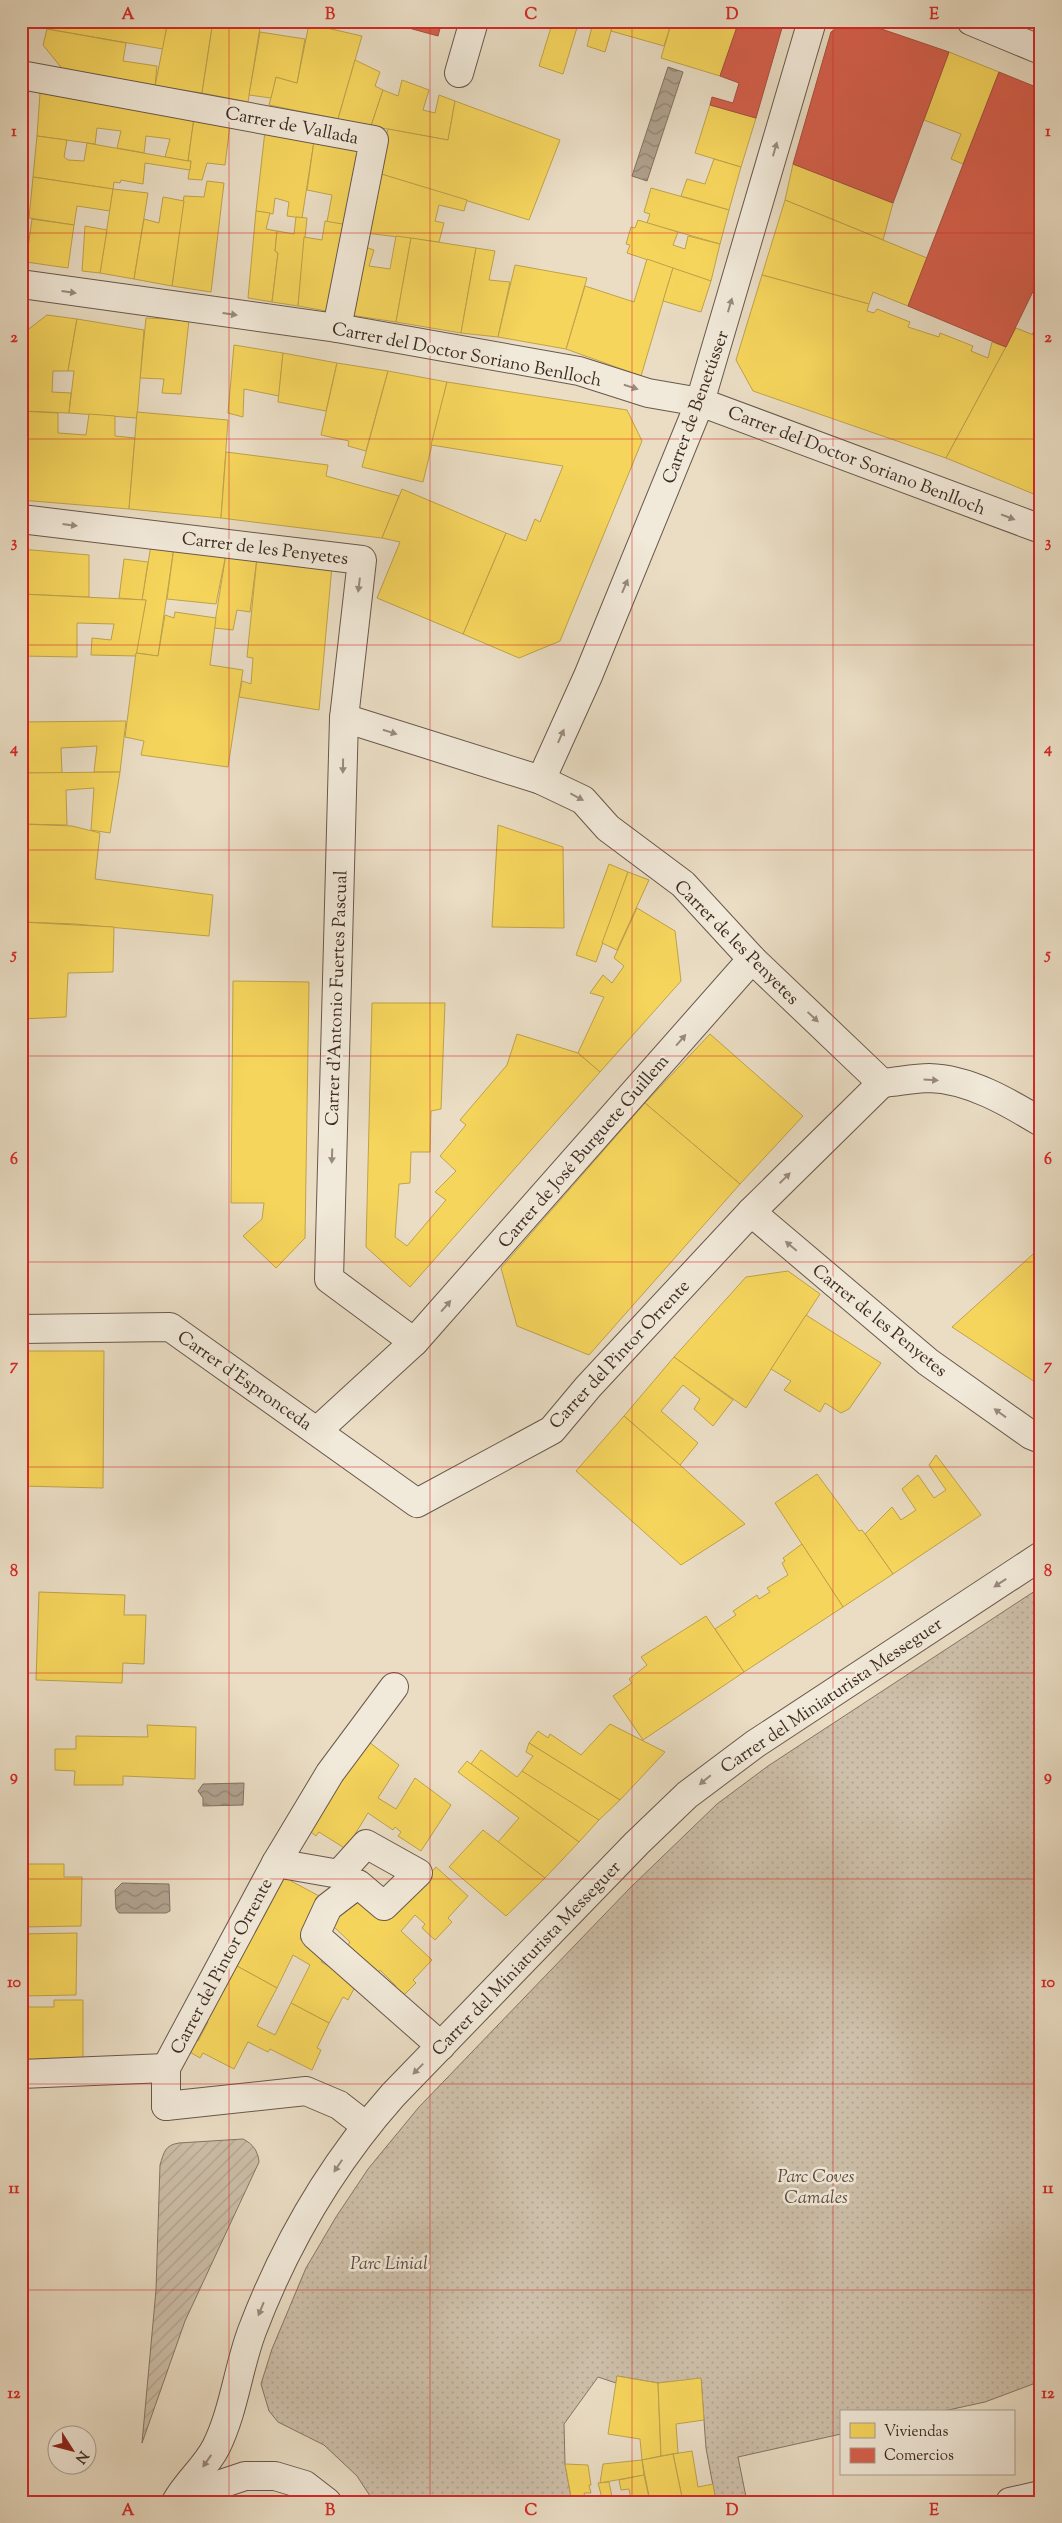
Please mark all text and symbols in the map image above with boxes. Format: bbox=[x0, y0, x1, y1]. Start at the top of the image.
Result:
text: A bbox=[122, 4, 135, 27]
text: B bbox=[325, 4, 335, 27]
text: C bbox=[525, 4, 538, 27]
text: D bbox=[726, 4, 739, 27]
text: E bbox=[929, 4, 939, 27]
street label: Carrer de Vallada bbox=[223, 101, 361, 153]
text: 1 bbox=[11, 121, 17, 144]
text: 1 bbox=[1045, 121, 1051, 144]
one-way arrow bbox=[771, 141, 779, 157]
one-way arrow bbox=[62, 288, 78, 296]
one-way arrow bbox=[727, 297, 735, 312]
one-way arrow bbox=[223, 310, 239, 318]
street label: Carrer del Doctor Soriano Benlloch bbox=[330, 317, 604, 395]
text: 2 bbox=[10, 327, 18, 350]
street label: Carrer de Benetússer bbox=[657, 327, 737, 488]
text: 2 bbox=[1044, 327, 1052, 350]
one-way arrow bbox=[623, 384, 638, 392]
street label: Carrer del Doctor Soriano Benlloch bbox=[724, 401, 989, 523]
one-way arrow bbox=[1001, 513, 1016, 521]
one-way arrow bbox=[62, 521, 78, 529]
street label: Carrer de les Penyetes bbox=[180, 527, 349, 573]
text: 3 bbox=[11, 532, 18, 555]
text: 3 bbox=[1045, 532, 1052, 555]
one-way arrow bbox=[355, 577, 363, 593]
one-way arrow bbox=[622, 579, 630, 593]
one-way arrow bbox=[383, 729, 398, 737]
one-way arrow bbox=[557, 729, 565, 743]
text: 4 bbox=[9, 738, 18, 761]
text: 4 bbox=[1043, 738, 1052, 761]
one-way arrow bbox=[338, 759, 346, 775]
one-way arrow bbox=[569, 793, 584, 801]
street label: Carrer d'Antonio Fuertes Pascual bbox=[321, 870, 355, 1126]
street label: Carrer de les Penyetes bbox=[667, 875, 804, 1012]
text: 5 bbox=[9, 944, 17, 967]
text: 5 bbox=[1043, 944, 1051, 967]
one-way arrow bbox=[806, 1011, 818, 1023]
one-way arrow bbox=[675, 1034, 687, 1046]
street label: Carrer de José Burguete Guillem bbox=[493, 1050, 676, 1255]
one-way arrow bbox=[923, 1076, 939, 1084]
one-way arrow bbox=[328, 1148, 336, 1164]
text: 6 bbox=[10, 1149, 18, 1172]
text: 6 bbox=[1044, 1149, 1052, 1172]
one-way arrow bbox=[779, 1172, 791, 1184]
one-way arrow bbox=[785, 1241, 797, 1252]
street label: Carrer de les Penyetes bbox=[805, 1259, 952, 1384]
street label: Carrer del Pintor Orrente bbox=[544, 1275, 697, 1436]
one-way arrow bbox=[440, 1299, 451, 1312]
street label: Carrer d'Espronceda bbox=[171, 1325, 317, 1438]
text: 7 bbox=[10, 1355, 19, 1378]
text: 7 bbox=[1044, 1355, 1053, 1378]
one-way arrow bbox=[993, 1408, 1007, 1418]
text: 8 bbox=[10, 1561, 18, 1584]
text: 8 bbox=[1044, 1561, 1052, 1584]
one-way arrow bbox=[993, 1578, 1007, 1588]
street label: Carrer del Miniaturista Messeguer bbox=[716, 1612, 948, 1781]
text: 9 bbox=[10, 1766, 18, 1789]
text: 9 bbox=[1044, 1766, 1052, 1789]
one-way arrow bbox=[699, 1775, 712, 1786]
street label: Carrer del Miniaturista Messeguer bbox=[427, 1856, 628, 2063]
street label: Carrer del Pintor Orrente bbox=[165, 1874, 280, 2060]
text: 10 bbox=[7, 1972, 21, 1995]
text: 10 bbox=[1041, 1972, 1055, 1995]
one-way arrow bbox=[412, 2063, 424, 2075]
one-way arrow bbox=[333, 2159, 342, 2172]
park label: Parc Coves Camales bbox=[778, 2165, 854, 2212]
text: 11 bbox=[9, 2178, 20, 2201]
text: 11 bbox=[1043, 2178, 1054, 2201]
park label: Parc Linial bbox=[350, 2252, 428, 2278]
one-way arrow bbox=[257, 2301, 265, 2316]
text: 12 bbox=[8, 2383, 21, 2406]
text: 12 bbox=[1042, 2383, 1055, 2406]
legend bbox=[840, 2410, 1014, 2476]
text: Viviendas bbox=[884, 2422, 949, 2443]
north arrow bbox=[48, 2426, 98, 2476]
text: N bbox=[70, 2446, 92, 2467]
text: Comercios bbox=[884, 2446, 954, 2467]
one-way arrow bbox=[202, 2454, 212, 2468]
text: A bbox=[122, 2500, 135, 2523]
text: B bbox=[325, 2500, 335, 2523]
text: C bbox=[525, 2500, 538, 2523]
text: D bbox=[726, 2500, 739, 2523]
text: E bbox=[929, 2500, 939, 2523]

